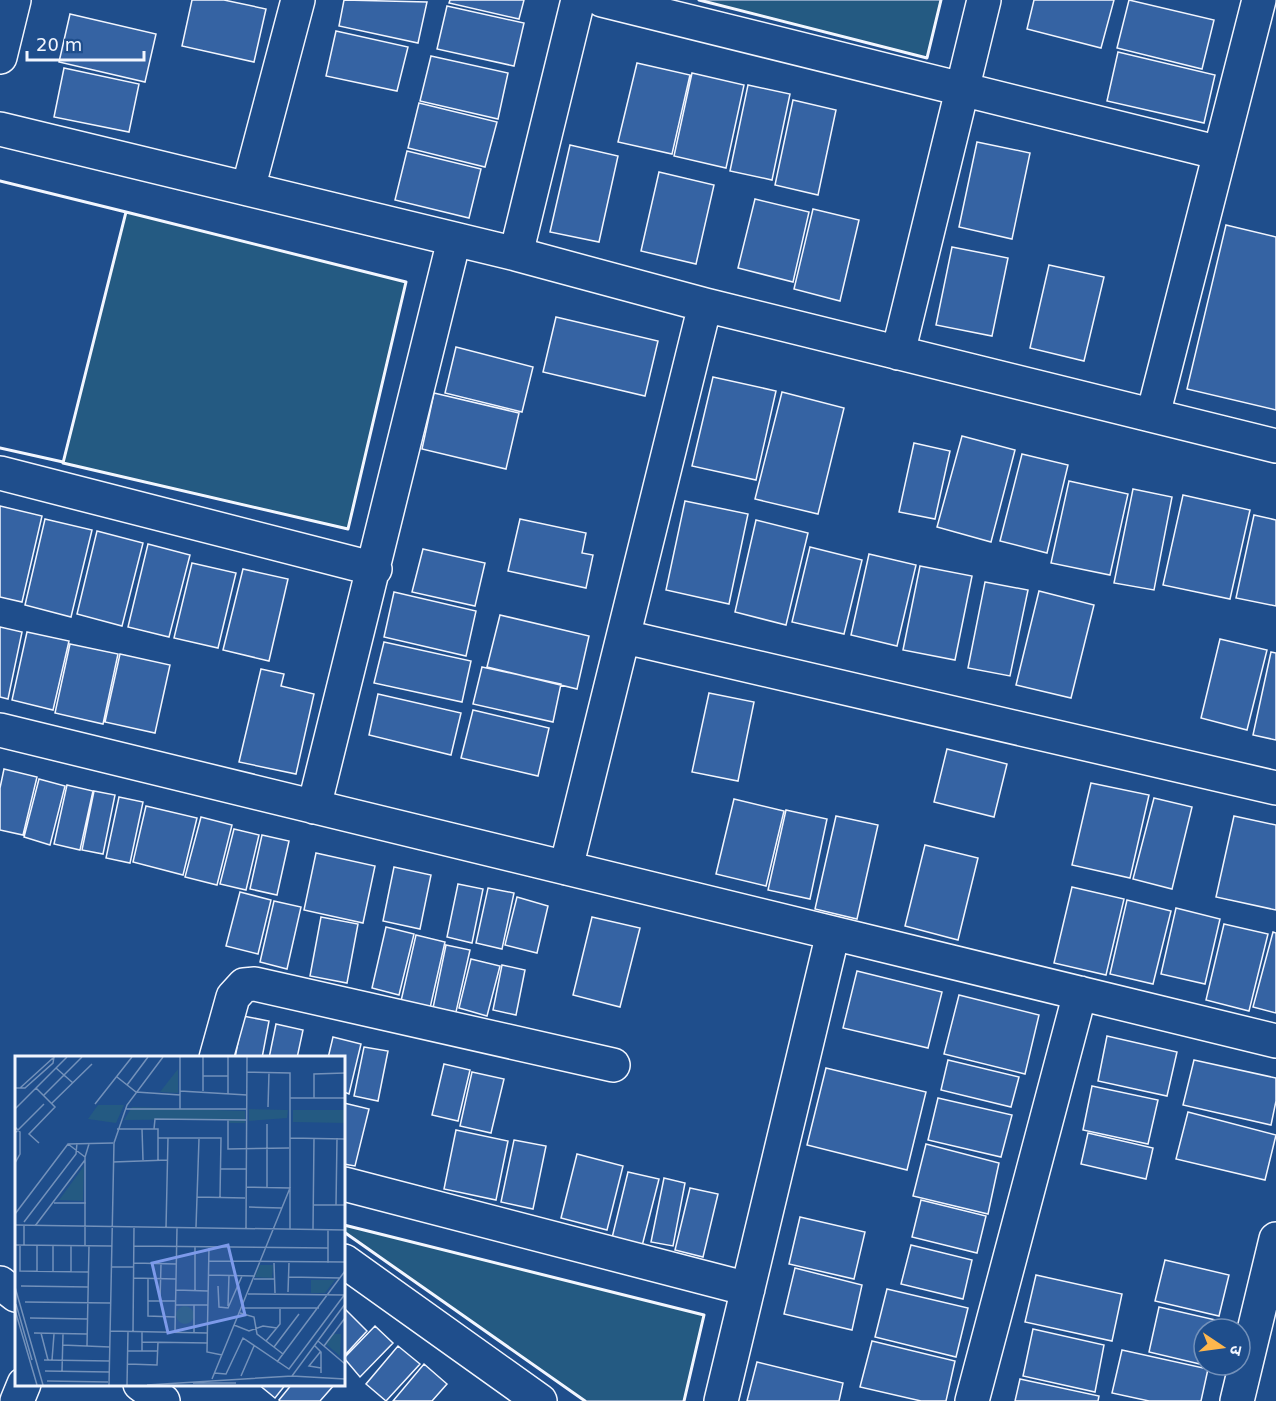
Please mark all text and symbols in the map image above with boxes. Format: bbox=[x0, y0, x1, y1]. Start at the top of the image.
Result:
scale bar bbox=[27, 24, 144, 62]
text: 20 m bbox=[36, 34, 82, 55]
inset map bbox=[15, 1056, 345, 1386]
north arrow bbox=[1192, 1317, 1252, 1377]
text: उ bbox=[1226, 1344, 1246, 1358]

